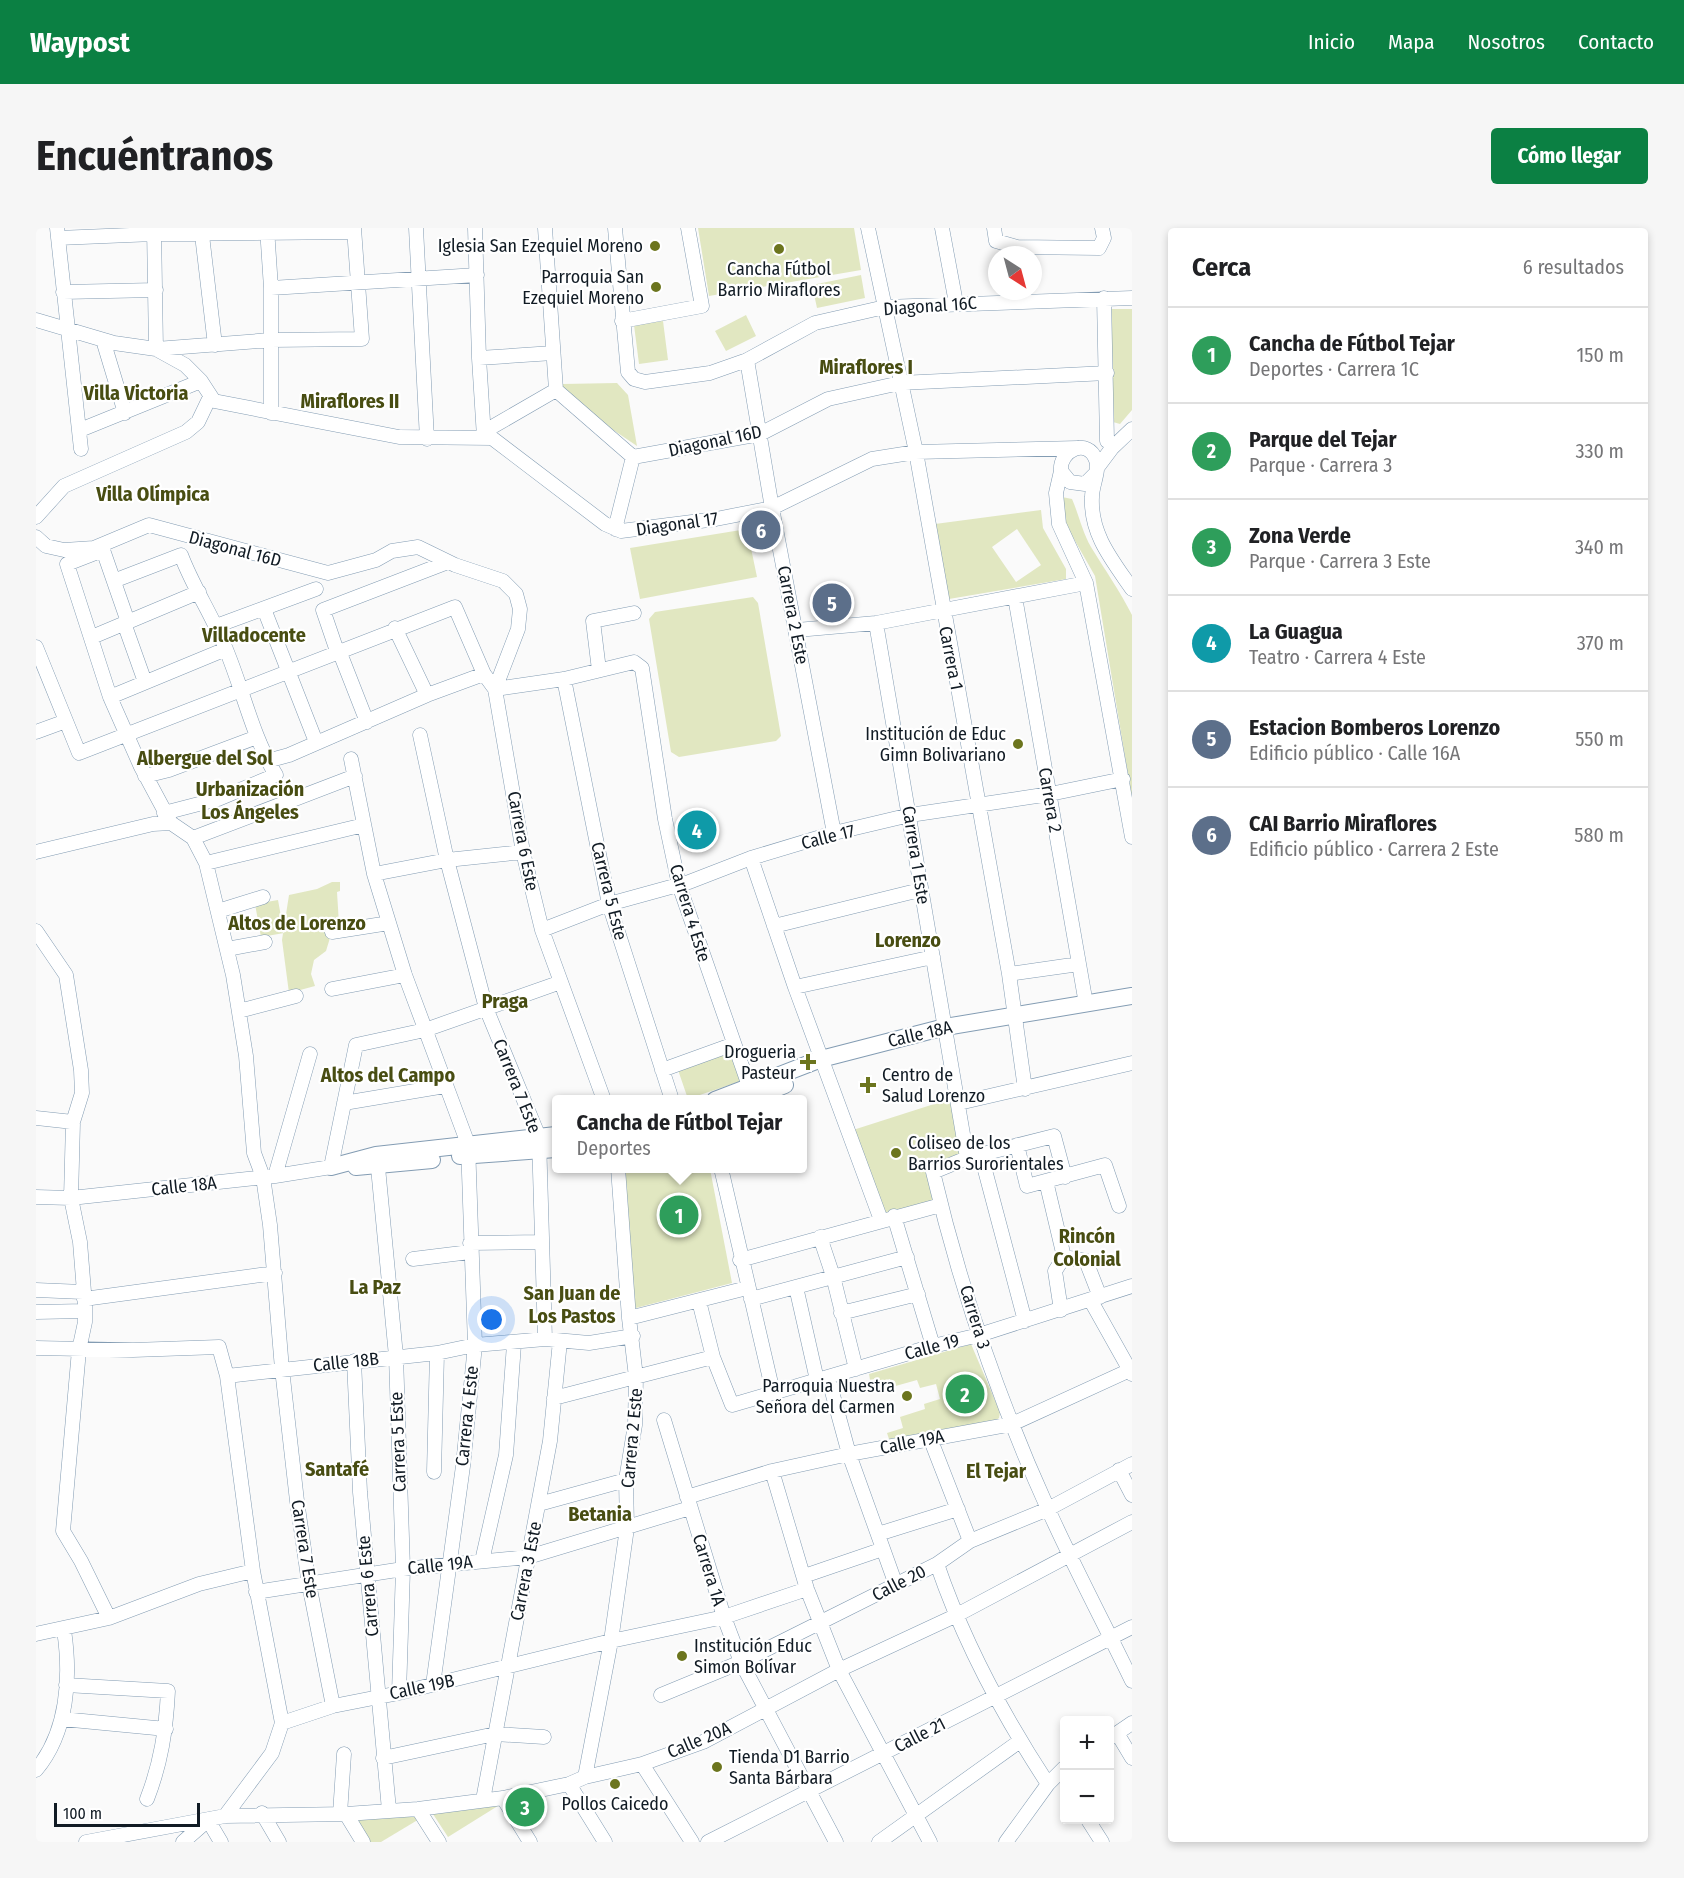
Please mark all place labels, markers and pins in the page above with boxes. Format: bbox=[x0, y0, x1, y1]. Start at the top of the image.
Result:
place label: Iglesia San Ezequiel Moreno bbox=[438, 235, 643, 257]
marker: Iglesia San Ezequiel Moreno bbox=[648, 239, 662, 253]
marker: Cancha Fútbol Barrio Miraflores bbox=[772, 242, 786, 256]
place label: Cancha Fútbol Barrio Miraflores bbox=[718, 258, 841, 301]
place label: Parroquia San Ezequiel Moreno bbox=[522, 266, 644, 309]
marker: Parroquia San Ezequiel Moreno bbox=[649, 280, 663, 294]
pin: 6 bbox=[742, 508, 780, 552]
pin: 5 bbox=[812, 580, 852, 626]
place label: Institución de Educ Gimn Bolivariano bbox=[865, 723, 1006, 766]
marker: Institución de Educ Gimn Bolivariano bbox=[1011, 737, 1025, 751]
pin: 4 bbox=[678, 808, 716, 852]
place label: Drogueria Pasteur bbox=[724, 1041, 797, 1084]
marker: Drogueria Pasteur bbox=[801, 1055, 815, 1069]
place label: Centro de Salud Lorenzo bbox=[882, 1064, 985, 1107]
marker: Centro de Salud Lorenzo bbox=[859, 1076, 877, 1094]
place label: Coliseo de los Barrios Surorientales bbox=[908, 1132, 1064, 1175]
marker: Coliseo de los Barrios Surorientales bbox=[889, 1146, 903, 1160]
pin: 1 bbox=[660, 1192, 698, 1238]
pin: 2 bbox=[946, 1372, 984, 1416]
place label: Parroquia Nuestra Señora del Carmen bbox=[756, 1375, 895, 1418]
marker: Parroquia Nuestra Señora del Carmen bbox=[900, 1389, 914, 1403]
place label: Institución Educ Simon Bolívar bbox=[694, 1635, 812, 1678]
marker: Institución Educ Simon Bolívar bbox=[675, 1649, 689, 1663]
place label: Tienda D1 Barrio Santa Bárbara bbox=[729, 1746, 850, 1789]
marker: Tienda D1 Barrio Santa Bárbara bbox=[710, 1760, 724, 1774]
marker: Pollos Caicedo bbox=[608, 1777, 622, 1791]
pin: 3 bbox=[506, 1784, 544, 1830]
place label: Pollos Caicedo bbox=[562, 1793, 668, 1815]

